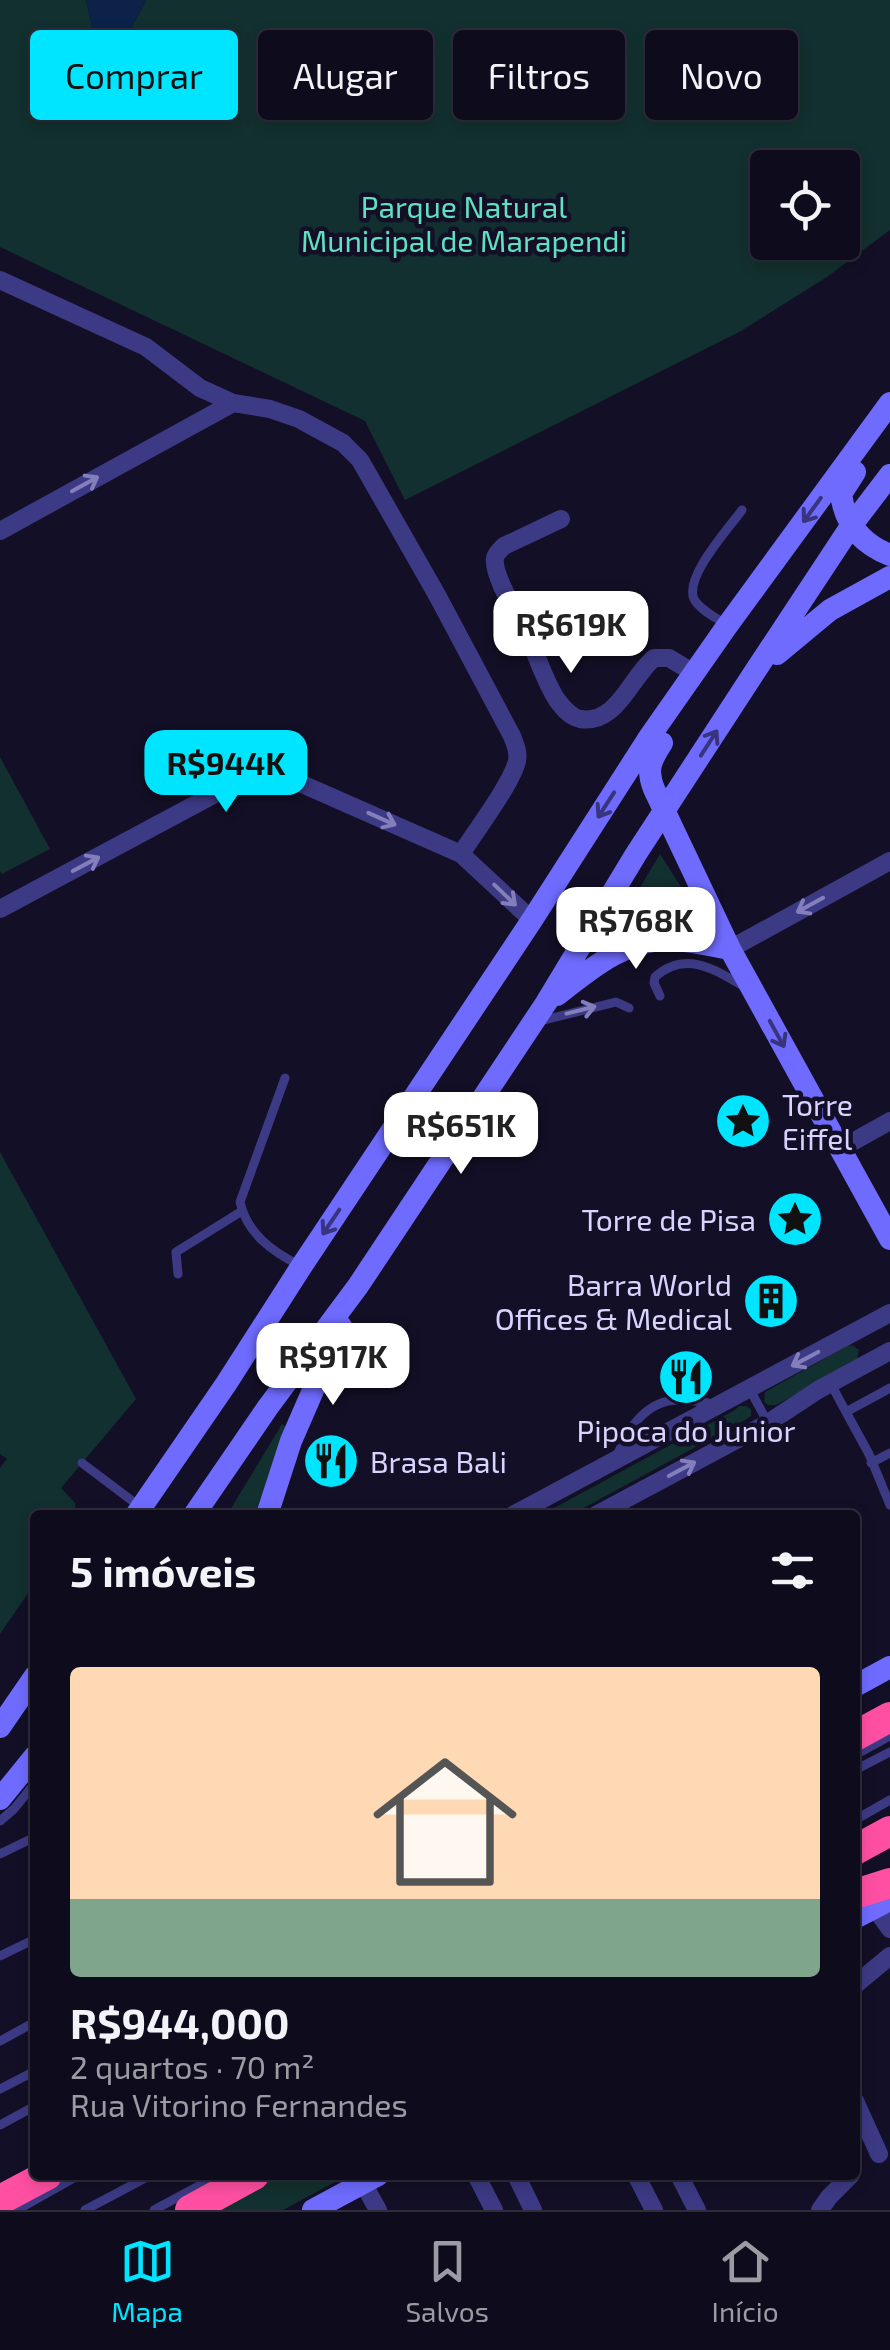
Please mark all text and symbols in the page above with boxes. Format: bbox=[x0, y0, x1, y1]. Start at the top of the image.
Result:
chip: Comprar bbox=[30, 30, 238, 120]
chip: Alugar bbox=[258, 30, 433, 120]
chip: Filtros bbox=[453, 30, 625, 120]
chip: Novo bbox=[645, 30, 798, 120]
map controls bbox=[750, 150, 860, 260]
button: locate bbox=[750, 150, 860, 260]
park label: Parque Natural Municipal de Marapendi bbox=[301, 188, 627, 258]
one-way arrow bbox=[70, 474, 100, 494]
one-way arrow bbox=[801, 495, 822, 523]
pin: R$619K bbox=[490, 591, 652, 676]
text: R$619K bbox=[515, 604, 627, 642]
one-way arrow bbox=[698, 729, 719, 758]
pin: R$944K bbox=[145, 730, 307, 815]
text: R$944K bbox=[166, 743, 286, 781]
one-way arrow bbox=[595, 790, 616, 818]
one-way arrow bbox=[366, 811, 397, 829]
one-way arrow bbox=[71, 853, 101, 873]
one-way arrow bbox=[492, 882, 517, 906]
pin: R$768K bbox=[555, 887, 717, 972]
one-way arrow bbox=[796, 896, 825, 915]
text: R$768K bbox=[578, 900, 694, 938]
one-way arrow bbox=[565, 1000, 596, 1019]
one-way arrow bbox=[767, 1019, 787, 1049]
place label: Torre Eiffel bbox=[782, 1086, 853, 1156]
place icon: Torre Eiffel bbox=[713, 1091, 773, 1151]
pin: R$651K bbox=[380, 1092, 542, 1177]
text: R$651K bbox=[406, 1105, 516, 1143]
place icon: Torre de Pisa bbox=[765, 1189, 825, 1249]
place label: Torre de Pisa bbox=[582, 1201, 756, 1237]
one-way arrow bbox=[320, 1208, 341, 1236]
place label: Barra World Offices & Medical bbox=[495, 1266, 732, 1336]
building icon: Barra World Offices & Medical bbox=[741, 1271, 801, 1331]
pin: R$917K bbox=[252, 1323, 414, 1408]
text: R$917K bbox=[278, 1336, 388, 1374]
restaurant icon: Pipoca do Junior bbox=[656, 1347, 716, 1407]
one-way arrow bbox=[790, 1350, 820, 1369]
place label: Pipoca do Junior bbox=[577, 1412, 795, 1448]
restaurant icon: Brasa Bali bbox=[301, 1431, 361, 1491]
place label: Brasa Bali bbox=[370, 1443, 507, 1479]
one-way arrow bbox=[667, 1459, 697, 1478]
icon: filters bbox=[765, 1543, 820, 1598]
text: 5 imóveis bbox=[70, 1545, 256, 1595]
icon: home bbox=[355, 1732, 535, 1912]
text: R$944,000 bbox=[70, 1997, 290, 2047]
text: 2 quartos · 70 m² bbox=[70, 2047, 315, 2085]
text: Rua Vitorino Fernandes bbox=[70, 2085, 408, 2123]
tab: Mapa bbox=[111, 2234, 183, 2328]
tab: Salvos bbox=[405, 2234, 489, 2328]
tab: Início bbox=[712, 2234, 779, 2328]

